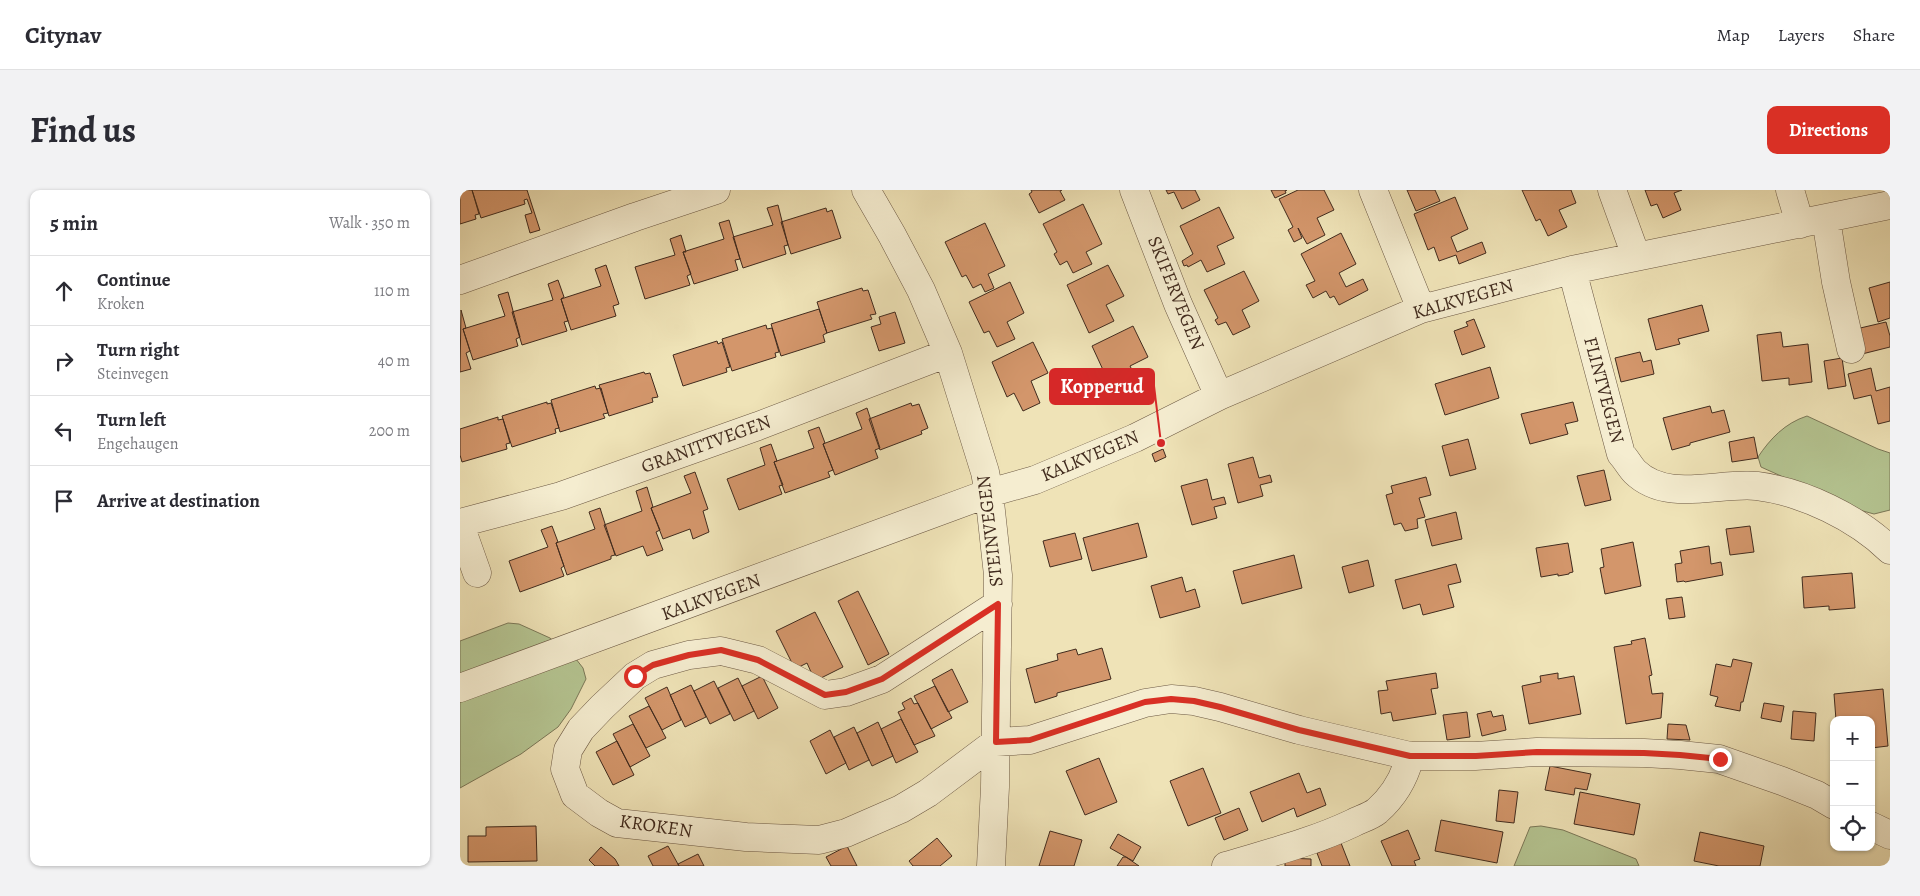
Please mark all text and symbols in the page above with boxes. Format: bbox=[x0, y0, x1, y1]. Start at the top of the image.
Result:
text: Citynav bbox=[25, 19, 101, 51]
text: Map bbox=[1717, 23, 1750, 47]
text: Layers bbox=[1778, 23, 1825, 47]
text: Share bbox=[1853, 23, 1895, 47]
text: Find us bbox=[30, 106, 136, 154]
button: Directions bbox=[1767, 106, 1890, 154]
text: 5 min bbox=[50, 209, 98, 237]
text: Walk · 350 m bbox=[329, 212, 410, 234]
street label: SKIFERVEGEN bbox=[1141, 232, 1211, 354]
text: Continue bbox=[97, 267, 171, 293]
street label: KALKVEGEN bbox=[1409, 272, 1517, 326]
icon: ahead bbox=[50, 277, 78, 305]
text: 110 m bbox=[374, 280, 410, 302]
text: Kroken bbox=[97, 293, 145, 315]
street label: FLINTVEGEN bbox=[1577, 334, 1631, 447]
text: Turn right bbox=[97, 337, 179, 363]
icon: right bbox=[50, 347, 78, 375]
text: 40 m bbox=[378, 350, 410, 372]
text: Steinvegen bbox=[97, 363, 169, 385]
callout: Kopperud bbox=[1050, 369, 1154, 404]
text: Kopperud bbox=[1060, 373, 1144, 400]
text: Turn left bbox=[97, 407, 166, 433]
street label: GRANITTVEGEN bbox=[637, 408, 775, 480]
icon: left bbox=[50, 417, 78, 445]
text: 200 m bbox=[369, 420, 410, 442]
street label: KALKVEGEN bbox=[1037, 424, 1143, 488]
text: Engehaugen bbox=[97, 433, 179, 455]
street label: STEINVEGEN bbox=[970, 473, 1010, 588]
icon: arrive bbox=[50, 487, 78, 515]
text: Arrive at destination bbox=[97, 488, 260, 514]
street label: KALKVEGEN bbox=[658, 567, 765, 627]
route start bbox=[624, 665, 647, 688]
map controls bbox=[1830, 716, 1875, 851]
button: + bbox=[1830, 716, 1875, 761]
route end bbox=[1709, 748, 1732, 771]
button: − bbox=[1830, 761, 1875, 806]
button: locate bbox=[1830, 806, 1875, 851]
street label: KROKEN bbox=[618, 808, 694, 844]

